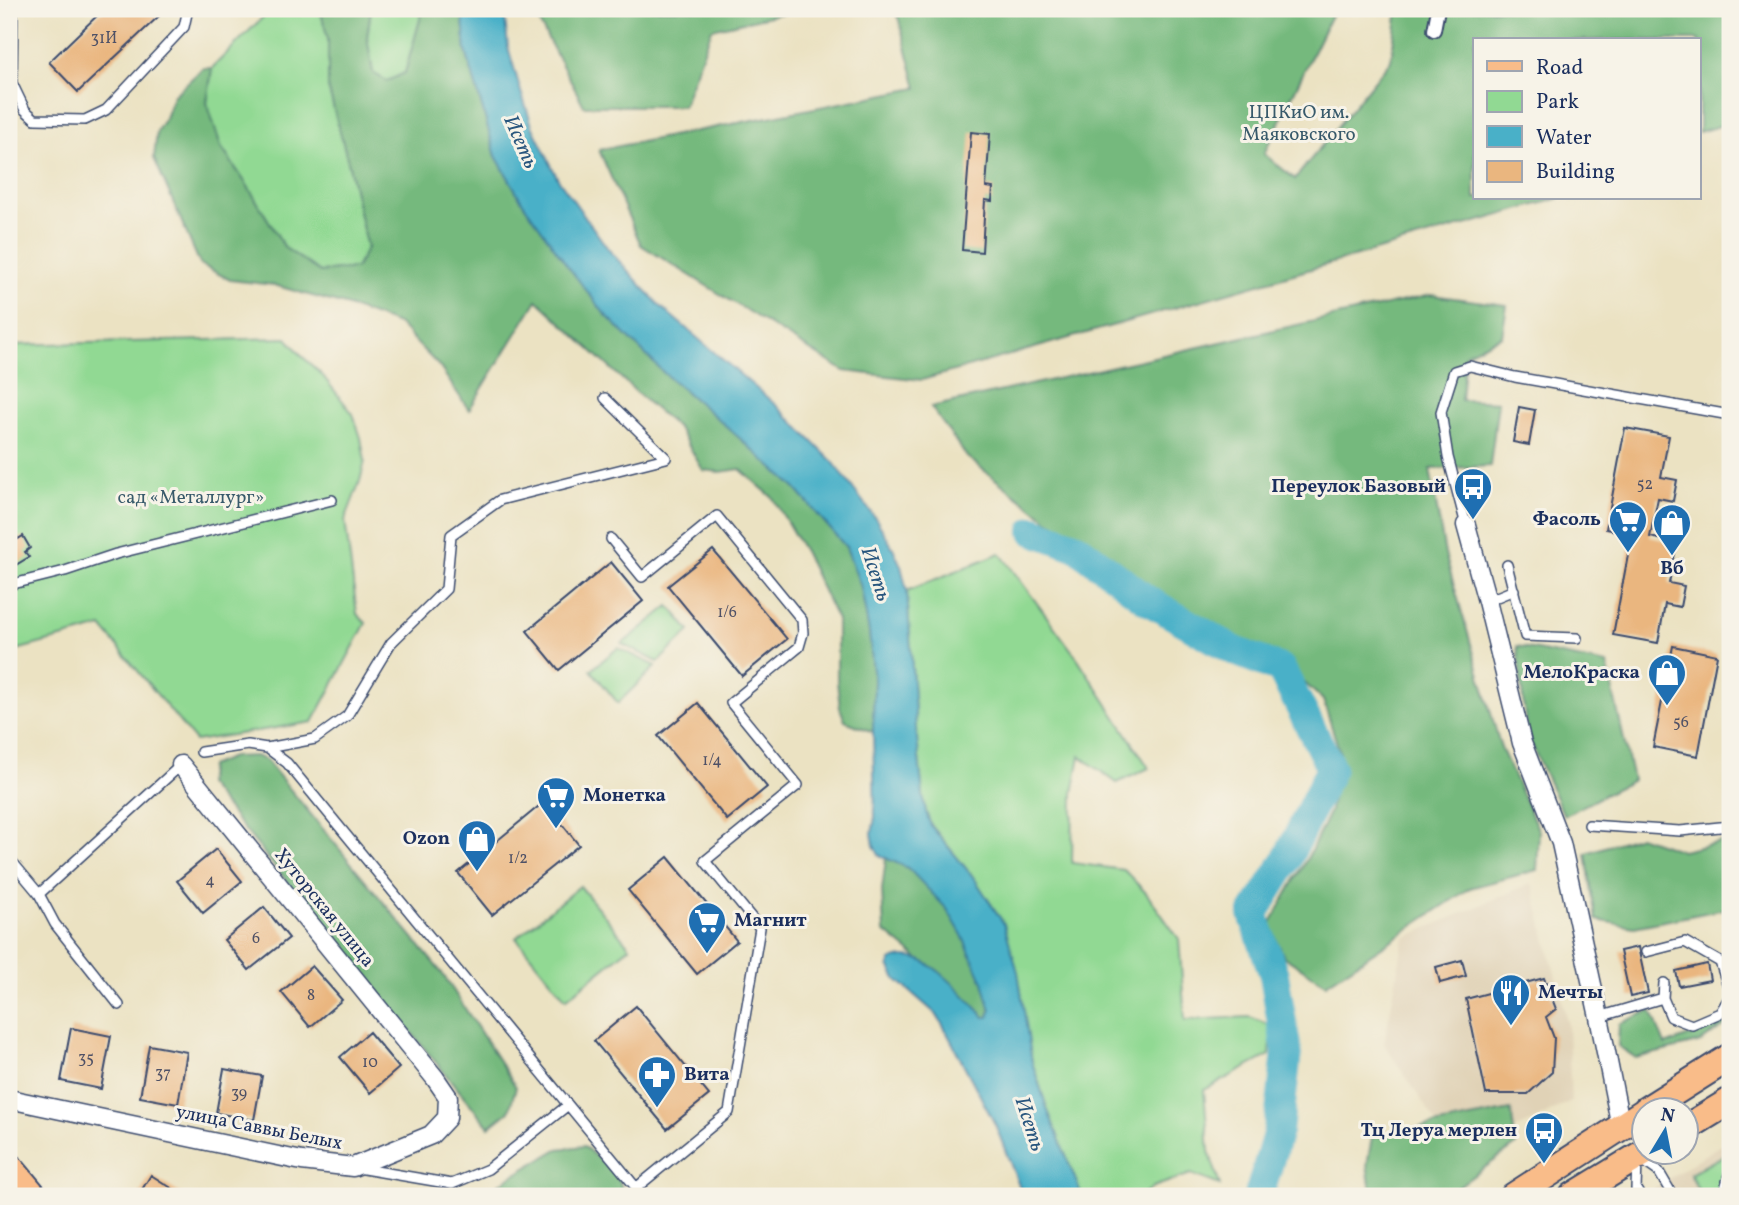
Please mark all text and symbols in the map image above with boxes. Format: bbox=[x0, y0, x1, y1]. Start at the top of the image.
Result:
house number: 31И bbox=[91, 28, 117, 50]
legend bbox=[1473, 38, 1700, 200]
text: Road bbox=[1536, 54, 1583, 83]
text: Park bbox=[1536, 88, 1579, 117]
park label: ЦПКиО им. Маяковского bbox=[1242, 100, 1356, 148]
water label: Исеть bbox=[495, 111, 545, 174]
text: Water bbox=[1536, 124, 1592, 153]
text: Building bbox=[1536, 158, 1615, 187]
bus stop icon: Переулок Базовый bbox=[1452, 466, 1494, 521]
place label: Переулок Базовый bbox=[1271, 474, 1446, 500]
house number: 52 bbox=[1637, 474, 1653, 496]
park label: сад «Металлург» bbox=[118, 485, 264, 511]
supermarket icon: Фасоль bbox=[1607, 499, 1649, 554]
shop icon: Вб bbox=[1651, 502, 1693, 557]
place label: Фасоль bbox=[1532, 507, 1601, 533]
water label: Исеть bbox=[853, 543, 897, 605]
place label: Вб bbox=[1660, 556, 1684, 582]
house number: 1/6 bbox=[717, 602, 737, 624]
shop icon: МелоКраска bbox=[1646, 652, 1688, 707]
place label: МелоКраска bbox=[1523, 660, 1640, 686]
house number: 56 bbox=[1673, 712, 1689, 734]
house number: 1/4 bbox=[702, 750, 722, 772]
supermarket icon: Монетка bbox=[535, 775, 577, 830]
place label: Монетка bbox=[583, 783, 666, 809]
shop icon: Ozon bbox=[456, 818, 498, 873]
place label: Ozon bbox=[403, 826, 450, 852]
street label: Хуторская улица bbox=[268, 843, 380, 973]
house number: 1/2 bbox=[508, 848, 528, 870]
house number: 4 bbox=[205, 870, 215, 892]
supermarket icon: Магнит bbox=[686, 900, 728, 955]
place label: Магнит bbox=[734, 908, 807, 934]
house number: 6 bbox=[252, 928, 260, 950]
restaurant icon: Мечты bbox=[1490, 972, 1532, 1027]
place label: Мечты bbox=[1538, 980, 1603, 1006]
house number: 8 bbox=[307, 985, 315, 1007]
house number: 35 bbox=[78, 1048, 94, 1070]
house number: 10 bbox=[362, 1052, 378, 1074]
pharmacy icon: Вита bbox=[636, 1054, 678, 1109]
place label: Вита bbox=[684, 1062, 730, 1088]
house number: 37 bbox=[155, 1063, 171, 1085]
house number: 39 bbox=[231, 1083, 247, 1105]
water label: Исеть bbox=[1007, 1093, 1051, 1155]
north arrow bbox=[1630, 1096, 1700, 1166]
street label: улица Саввы Белых bbox=[173, 1099, 345, 1157]
text: N bbox=[1659, 1102, 1677, 1130]
bus stop icon: Тц Леруа мерлен bbox=[1523, 1110, 1565, 1165]
place label: Тц Леруа мерлен bbox=[1360, 1118, 1517, 1144]

